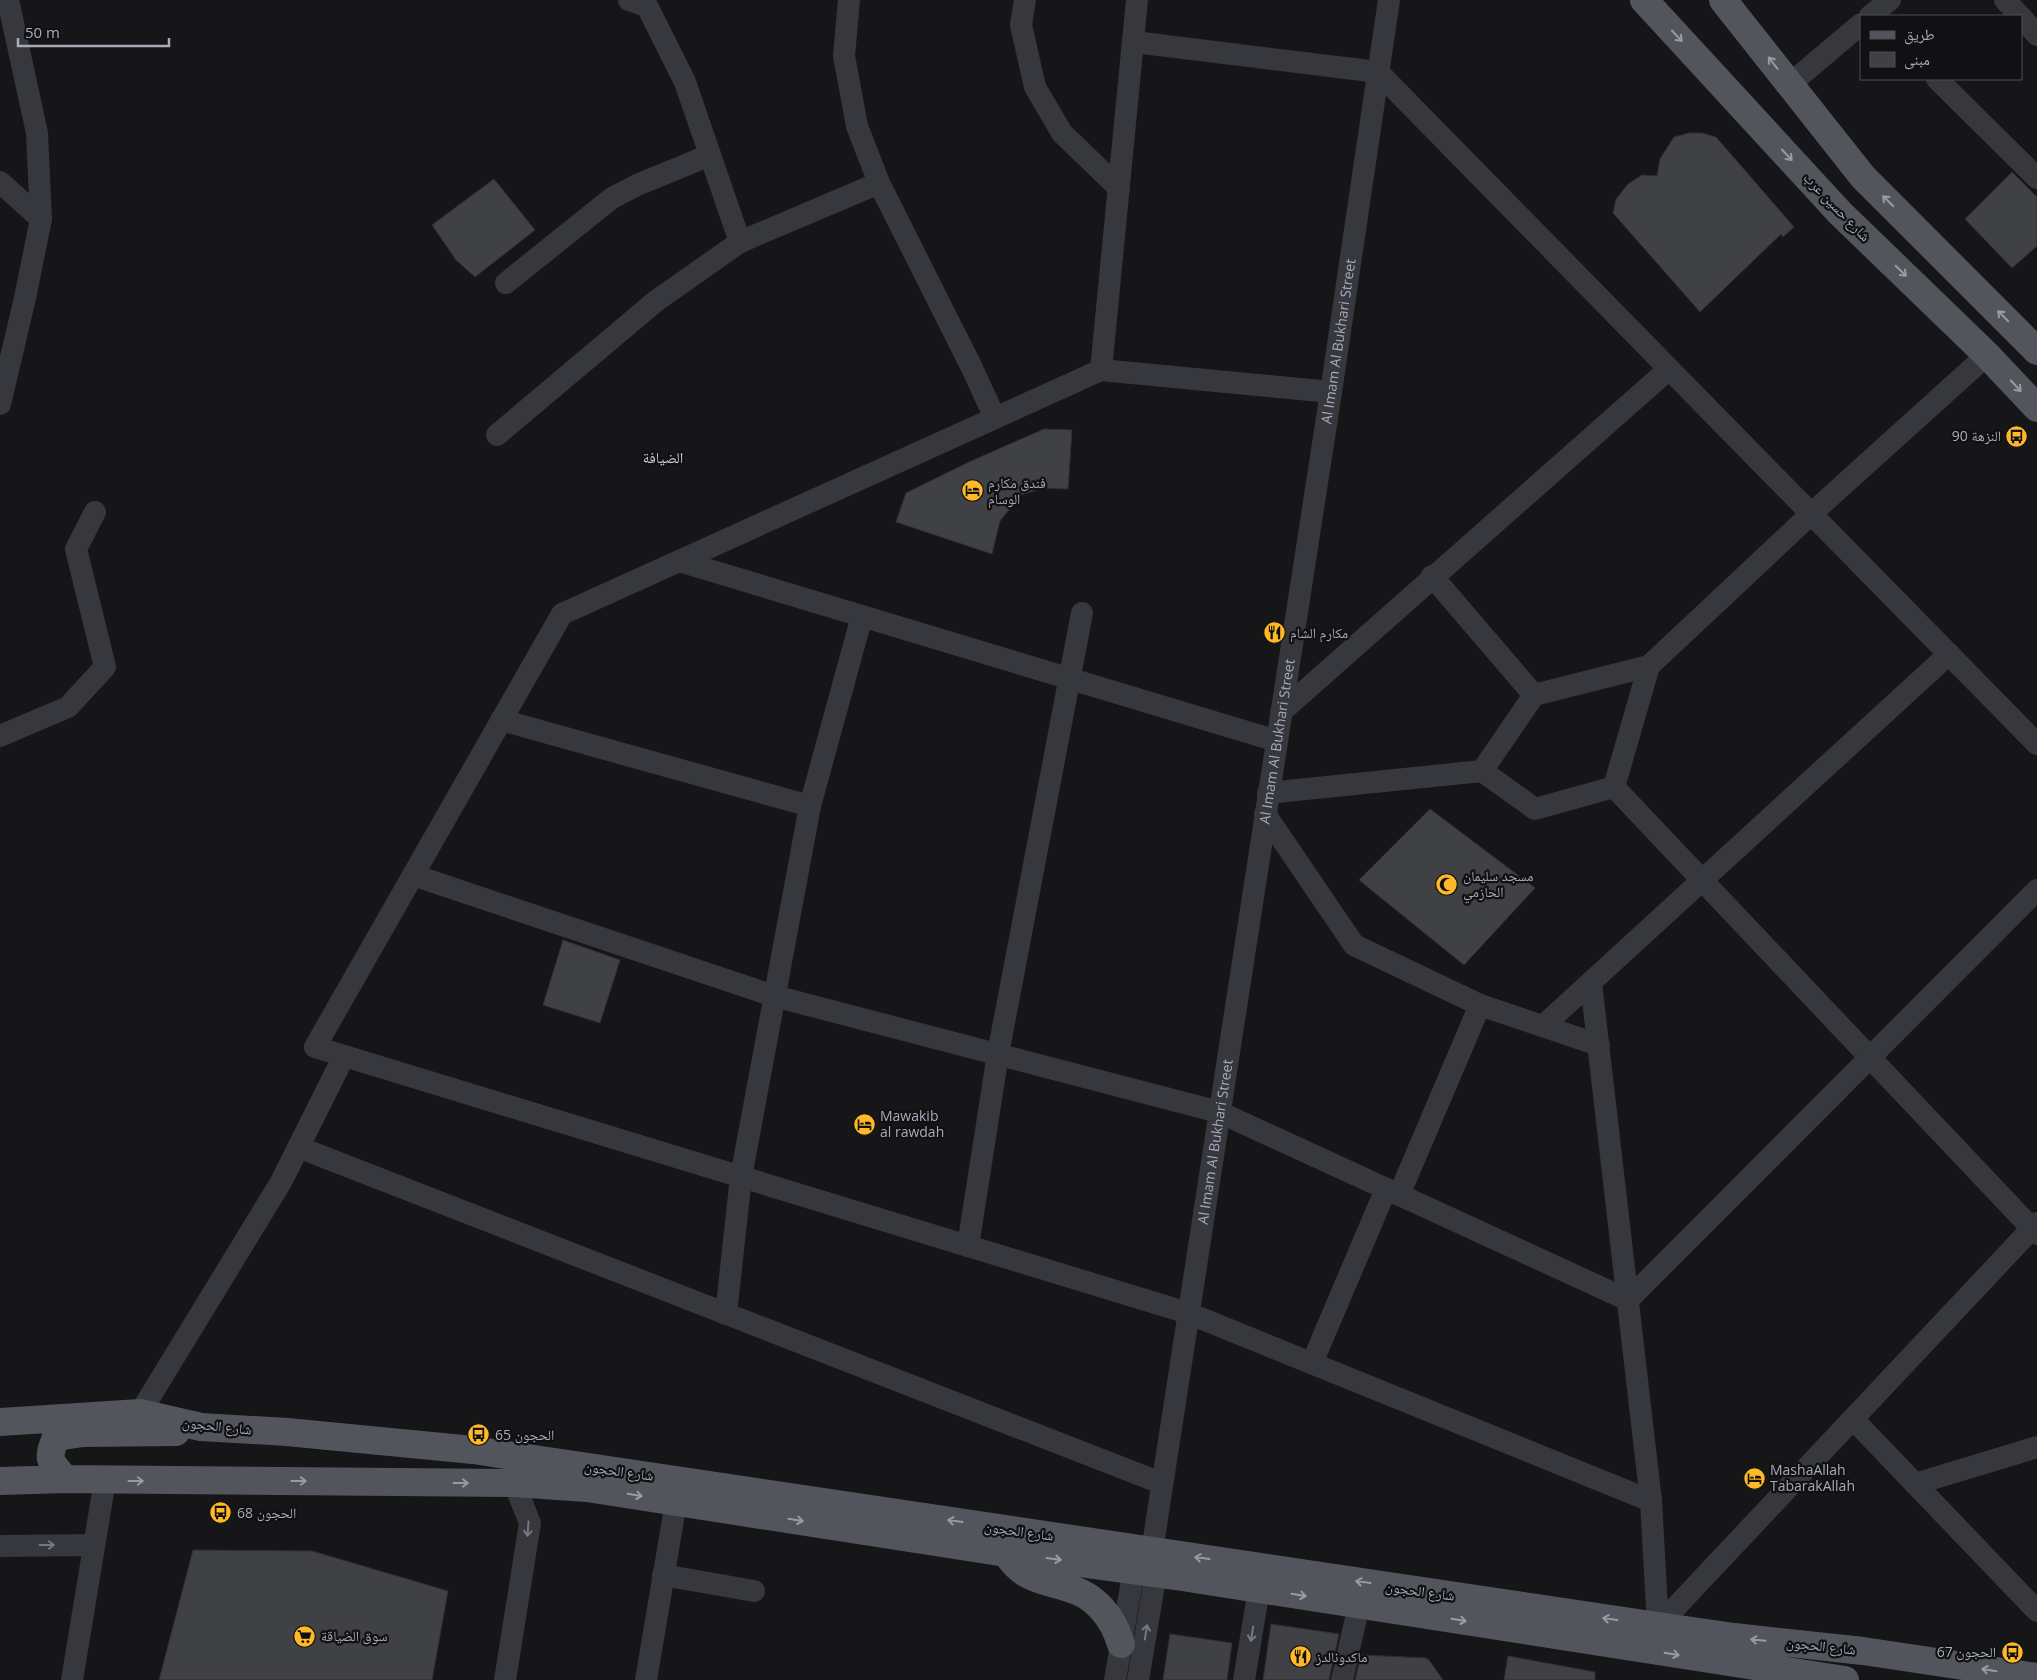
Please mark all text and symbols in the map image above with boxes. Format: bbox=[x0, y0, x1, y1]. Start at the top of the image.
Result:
scale bar bbox=[18, 15, 169, 47]
legend bbox=[1860, 15, 2022, 80]
text: 50 m bbox=[25, 22, 60, 42]
text: طريق bbox=[1904, 24, 1935, 45]
one-way arrow bbox=[1671, 29, 1683, 42]
text: مبنى bbox=[1904, 49, 1930, 70]
one-way arrow bbox=[1767, 57, 1778, 70]
one-way arrow bbox=[1781, 149, 1793, 162]
street label: شارع حسين عرب bbox=[1799, 168, 1875, 246]
one-way arrow bbox=[1882, 195, 1894, 207]
street label: Al Imam Al Bukhari Street bbox=[1316, 257, 1360, 425]
one-way arrow bbox=[1895, 265, 1907, 277]
one-way arrow bbox=[1996, 310, 2009, 322]
one-way arrow bbox=[2010, 379, 2022, 392]
bus stop icon: النزهة 90 bbox=[2005, 424, 2029, 448]
place label: النزهة 90 bbox=[1952, 426, 2001, 445]
district label: الضيافة bbox=[643, 447, 683, 467]
place label: فندق مكارم الوسام bbox=[988, 473, 1046, 509]
hotel icon: فندق مكارم الوسام bbox=[960, 479, 984, 503]
restaurant icon: مكارم الشام bbox=[1262, 621, 1286, 645]
place label: مكارم الشام bbox=[1290, 623, 1348, 643]
street label: Al Imam Al Bukhari Street bbox=[1254, 658, 1299, 825]
place label: مسجد سليمان الحازمي bbox=[1463, 866, 1533, 904]
mosque icon: مسجد سليمان الحازمي bbox=[1435, 872, 1459, 896]
street label: Al Imam Al Bukhari Street bbox=[1193, 1058, 1237, 1226]
place label: Mawakib al rawdah bbox=[880, 1106, 944, 1141]
hotel icon: Mawakib al rawdah bbox=[852, 1112, 876, 1136]
street label: شارع الحجون bbox=[181, 1412, 253, 1440]
bus stop icon: الحجون 65 bbox=[467, 1423, 491, 1447]
place label: الحجون 65 bbox=[495, 1425, 554, 1444]
street label: شارع الحجون bbox=[583, 1456, 655, 1486]
place label: MashaAllah TabarakAllah bbox=[1770, 1460, 1855, 1495]
hotel icon: MashaAllah TabarakAllah bbox=[1742, 1466, 1766, 1490]
one-way arrow bbox=[128, 1476, 144, 1486]
one-way arrow bbox=[290, 1476, 306, 1486]
one-way arrow bbox=[452, 1478, 469, 1488]
one-way arrow bbox=[627, 1491, 643, 1501]
bus stop icon: الحجون 68 bbox=[209, 1501, 233, 1525]
place label: الحجون 68 bbox=[237, 1503, 296, 1522]
one-way arrow bbox=[788, 1516, 804, 1526]
one-way arrow bbox=[947, 1516, 963, 1526]
street label: شارع الحجون bbox=[983, 1516, 1055, 1546]
one-way arrow bbox=[524, 1520, 533, 1536]
one-way arrow bbox=[38, 1540, 55, 1550]
one-way arrow bbox=[1194, 1553, 1210, 1563]
one-way arrow bbox=[1046, 1554, 1062, 1564]
street label: شارع الحجون bbox=[1384, 1576, 1456, 1606]
one-way arrow bbox=[1355, 1577, 1371, 1587]
one-way arrow bbox=[1291, 1590, 1307, 1600]
one-way arrow bbox=[1602, 1614, 1618, 1624]
one-way arrow bbox=[1451, 1616, 1467, 1626]
supermarket icon: سوق الضياقة bbox=[293, 1624, 317, 1648]
one-way arrow bbox=[1141, 1624, 1151, 1640]
place label: سوق الضياقة bbox=[321, 1626, 387, 1645]
one-way arrow bbox=[1246, 1626, 1256, 1642]
street label: شارع الحجون bbox=[1785, 1632, 1857, 1660]
one-way arrow bbox=[1751, 1635, 1767, 1645]
bus stop icon: الحجون 67 bbox=[2000, 1640, 2024, 1664]
place label: الحجون 67 bbox=[1937, 1642, 1996, 1661]
restaurant icon: ماكدونالدز bbox=[1288, 1645, 1312, 1669]
place label: ماكدونالدز bbox=[1315, 1647, 1367, 1666]
one-way arrow bbox=[1663, 1649, 1679, 1659]
one-way arrow bbox=[1981, 1664, 1997, 1674]

